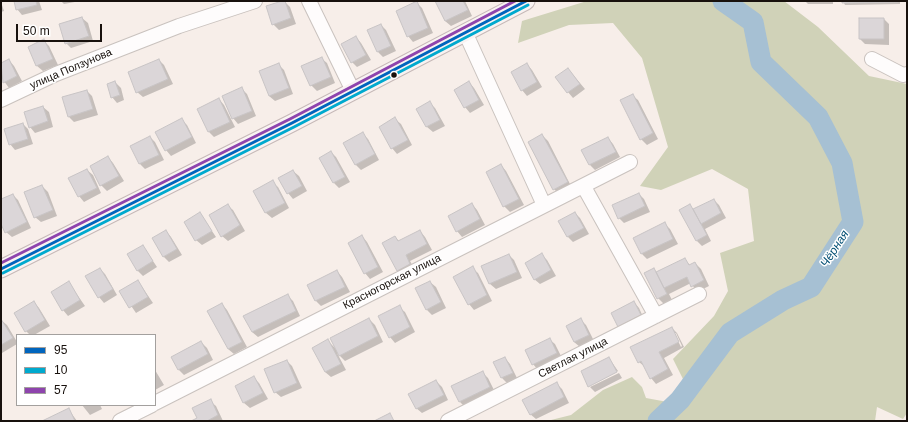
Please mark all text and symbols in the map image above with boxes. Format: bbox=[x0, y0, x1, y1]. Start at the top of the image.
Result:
scale bar bbox=[18, 16, 104, 42]
text: 50 m bbox=[23, 24, 50, 38]
street label: улица Ползунова bbox=[28, 46, 114, 92]
unlabelled marker bbox=[389, 70, 399, 80]
water label: Чёрная bbox=[818, 228, 852, 270]
street label: Красногорская улица bbox=[341, 252, 443, 312]
legend bbox=[16, 334, 156, 406]
street label: Светлая улица bbox=[536, 335, 610, 381]
text: 95 bbox=[54, 343, 67, 357]
text: 10 bbox=[54, 363, 67, 377]
text: 57 bbox=[54, 383, 67, 397]

